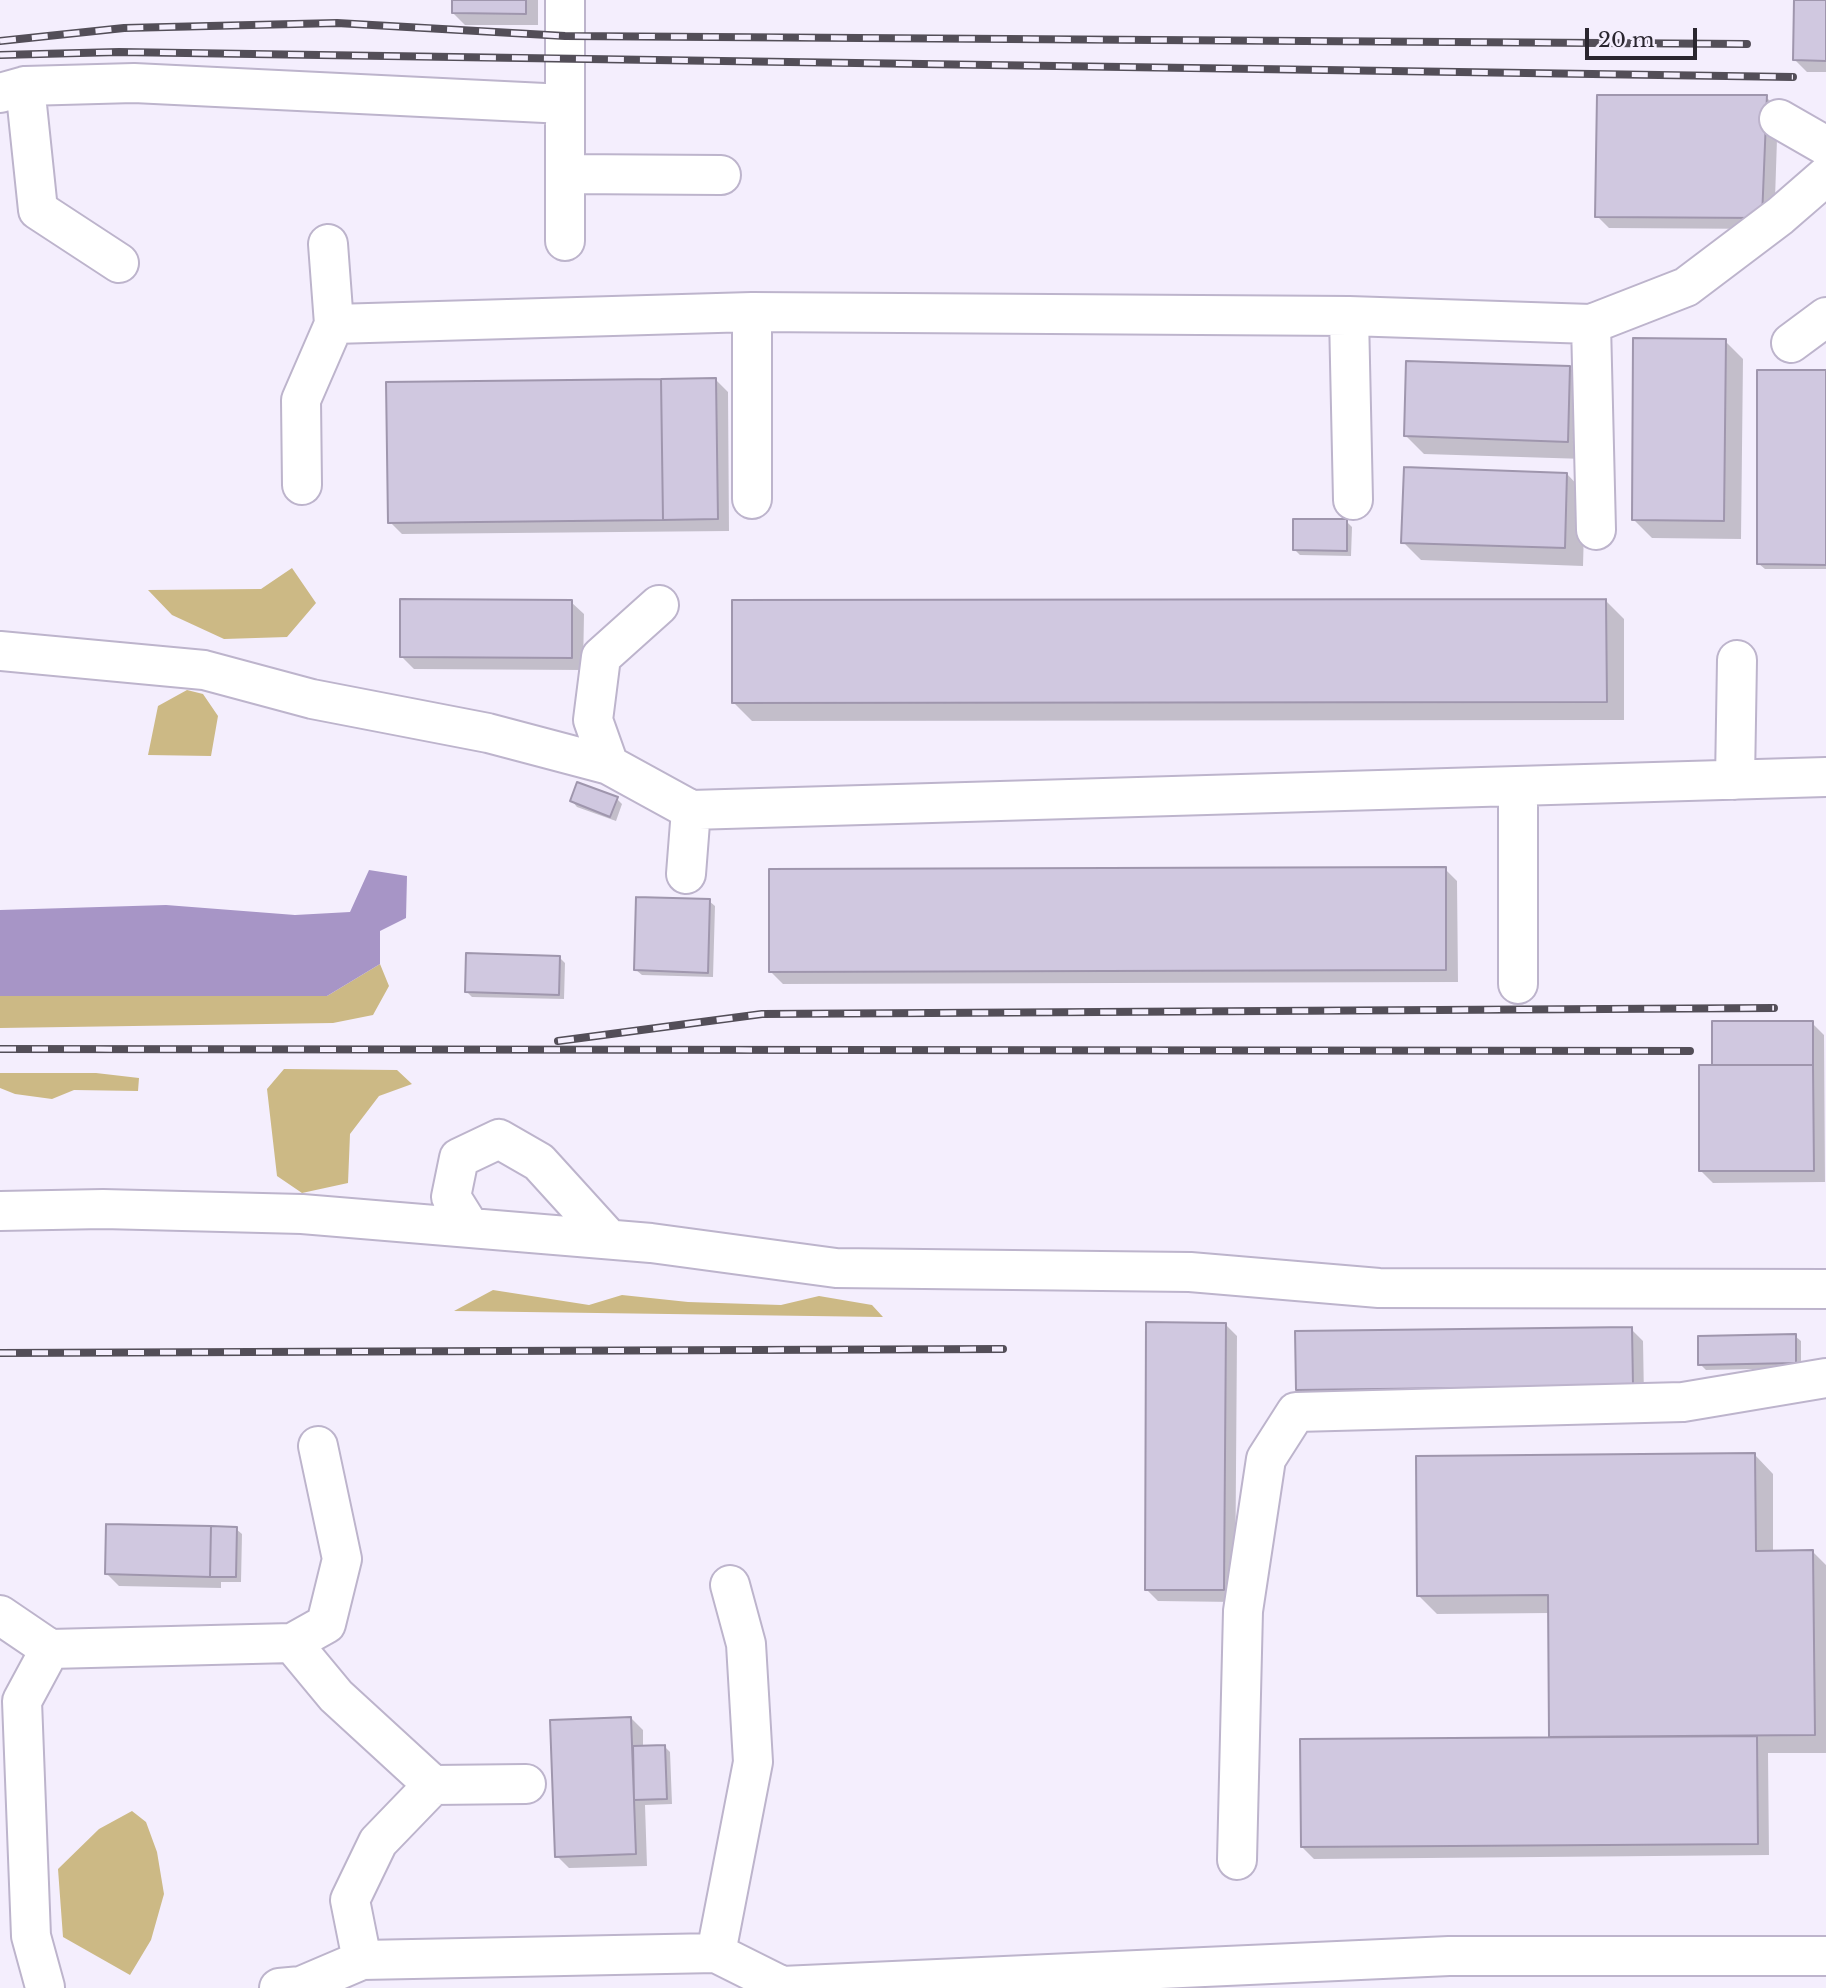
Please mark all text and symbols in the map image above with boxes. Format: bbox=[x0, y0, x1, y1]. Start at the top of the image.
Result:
scale bar bbox=[1588, 14, 1700, 58]
text: 20 m bbox=[1598, 27, 1655, 53]

